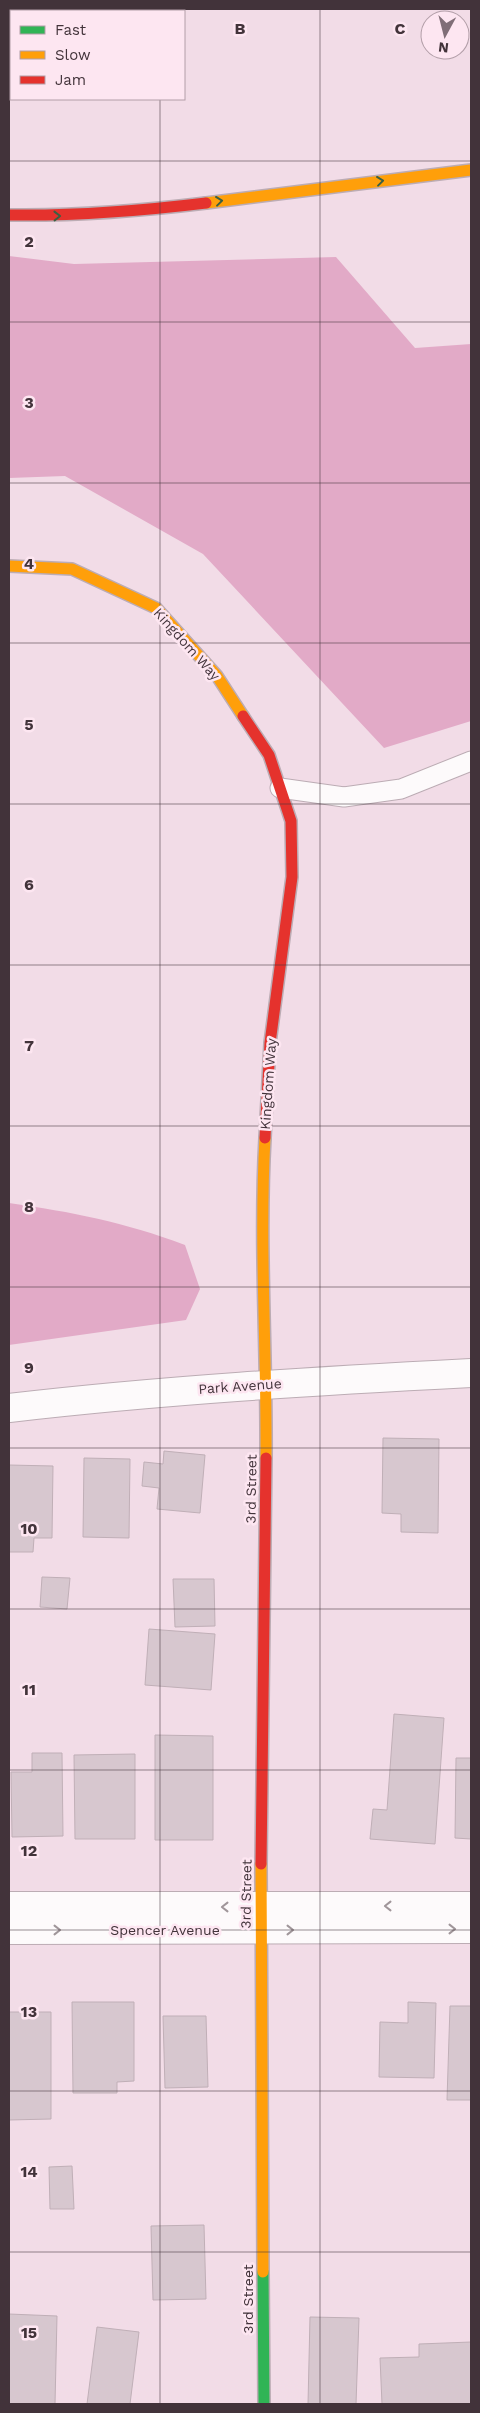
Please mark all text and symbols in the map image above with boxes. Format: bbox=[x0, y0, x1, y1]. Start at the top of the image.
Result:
legend bbox=[10, 10, 185, 100]
north arrow bbox=[420, 10, 470, 60]
text: B bbox=[235, 19, 246, 38]
text: C bbox=[395, 19, 406, 38]
text: Fast bbox=[55, 21, 87, 39]
text: N bbox=[437, 39, 450, 56]
text: Slow bbox=[55, 46, 91, 64]
text: Jam bbox=[55, 71, 86, 89]
one-way arrow bbox=[377, 176, 385, 187]
one-way arrow bbox=[215, 196, 223, 207]
one-way arrow bbox=[54, 210, 62, 221]
text: 2 bbox=[24, 232, 34, 251]
text: 3 bbox=[24, 393, 34, 412]
text: 4 bbox=[24, 554, 34, 573]
street label: Kingdom Way bbox=[150, 605, 224, 684]
text: 5 bbox=[24, 715, 34, 734]
text: 6 bbox=[24, 875, 34, 894]
text: 7 bbox=[24, 1036, 34, 1055]
street label: Kingdom Way bbox=[257, 1037, 279, 1130]
text: 8 bbox=[24, 1197, 34, 1216]
text: 9 bbox=[24, 1358, 34, 1377]
street label: Park Avenue bbox=[198, 1375, 282, 1397]
street label: 3rd Street bbox=[242, 1454, 260, 1524]
text: 10 bbox=[20, 1519, 38, 1538]
text: 11 bbox=[22, 1680, 36, 1699]
text: 12 bbox=[21, 1841, 37, 1860]
street label: 3rd Street bbox=[237, 1859, 255, 1929]
one-way arrow bbox=[383, 1901, 391, 1911]
one-way arrow bbox=[221, 1902, 228, 1912]
street label: Spencer Avenue bbox=[110, 1922, 220, 1938]
one-way arrow bbox=[449, 1924, 457, 1934]
one-way arrow bbox=[54, 1925, 62, 1935]
one-way arrow bbox=[286, 1925, 294, 1935]
text: 13 bbox=[21, 2002, 37, 2021]
text: 14 bbox=[20, 2162, 38, 2181]
street label: 3rd Street bbox=[240, 2264, 256, 2334]
text: 15 bbox=[21, 2323, 37, 2342]

